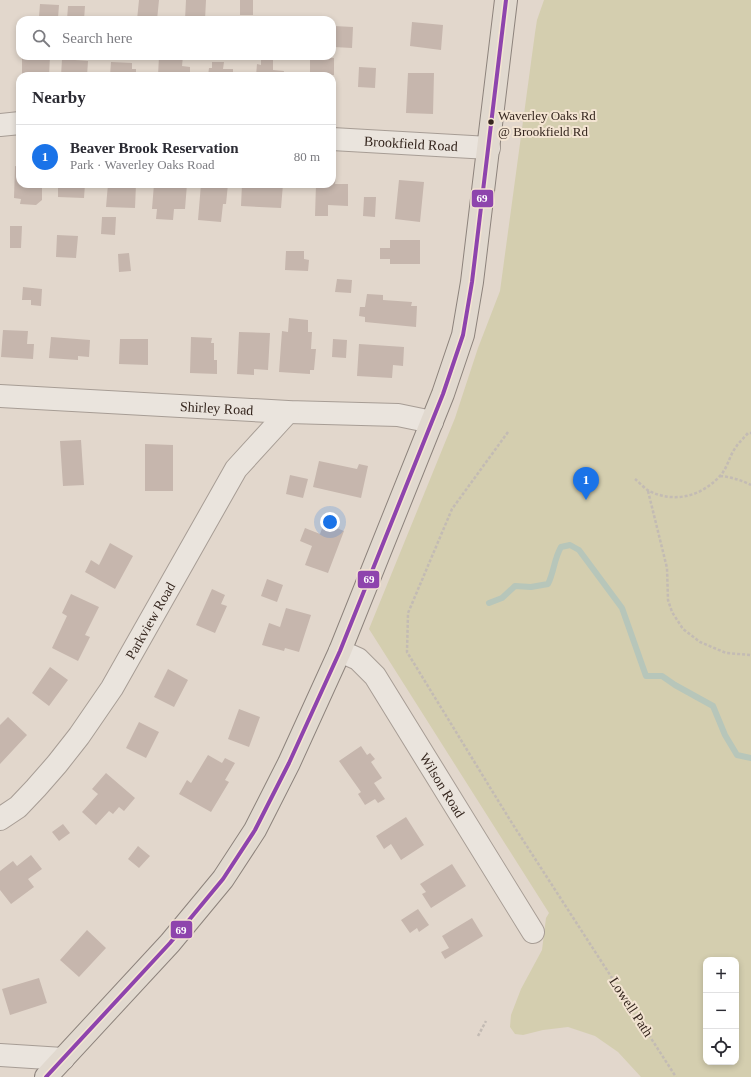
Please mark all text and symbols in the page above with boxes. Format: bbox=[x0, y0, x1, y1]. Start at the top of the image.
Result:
search box bbox=[16, 16, 336, 60]
icon: search bbox=[30, 27, 52, 49]
text: Search here bbox=[62, 30, 132, 46]
text: Nearby bbox=[32, 88, 86, 107]
place label: Waverley Oaks Rd @ Brookfield Rd bbox=[498, 108, 596, 139]
marker: Waverley Oaks Rd @ Brookfield Rd bbox=[486, 117, 496, 127]
street label: Brookfield Road bbox=[364, 133, 458, 154]
text: Beaver Brook Reservation bbox=[70, 140, 239, 156]
text: 1 bbox=[42, 149, 48, 164]
text: 80 m bbox=[294, 149, 320, 164]
text: Park · Waverley Oaks Road bbox=[70, 157, 215, 172]
line badge: 69 bbox=[471, 189, 494, 208]
text: 69 bbox=[477, 192, 488, 204]
street label: Shirley Road bbox=[180, 399, 254, 418]
pin: 1 bbox=[573, 467, 599, 500]
your location bbox=[320, 512, 340, 532]
line badge: 69 bbox=[357, 570, 380, 589]
text: 69 bbox=[364, 573, 375, 585]
street label: Parkview Road bbox=[122, 580, 178, 662]
street label: Wilson Road bbox=[417, 750, 468, 820]
line badge: 69 bbox=[170, 920, 193, 939]
text: 69 bbox=[176, 924, 187, 936]
map controls bbox=[703, 957, 739, 1065]
button: + bbox=[703, 957, 739, 993]
street label: Lowell Path bbox=[606, 974, 656, 1040]
button: − bbox=[703, 993, 739, 1029]
button: locate bbox=[703, 1029, 739, 1065]

